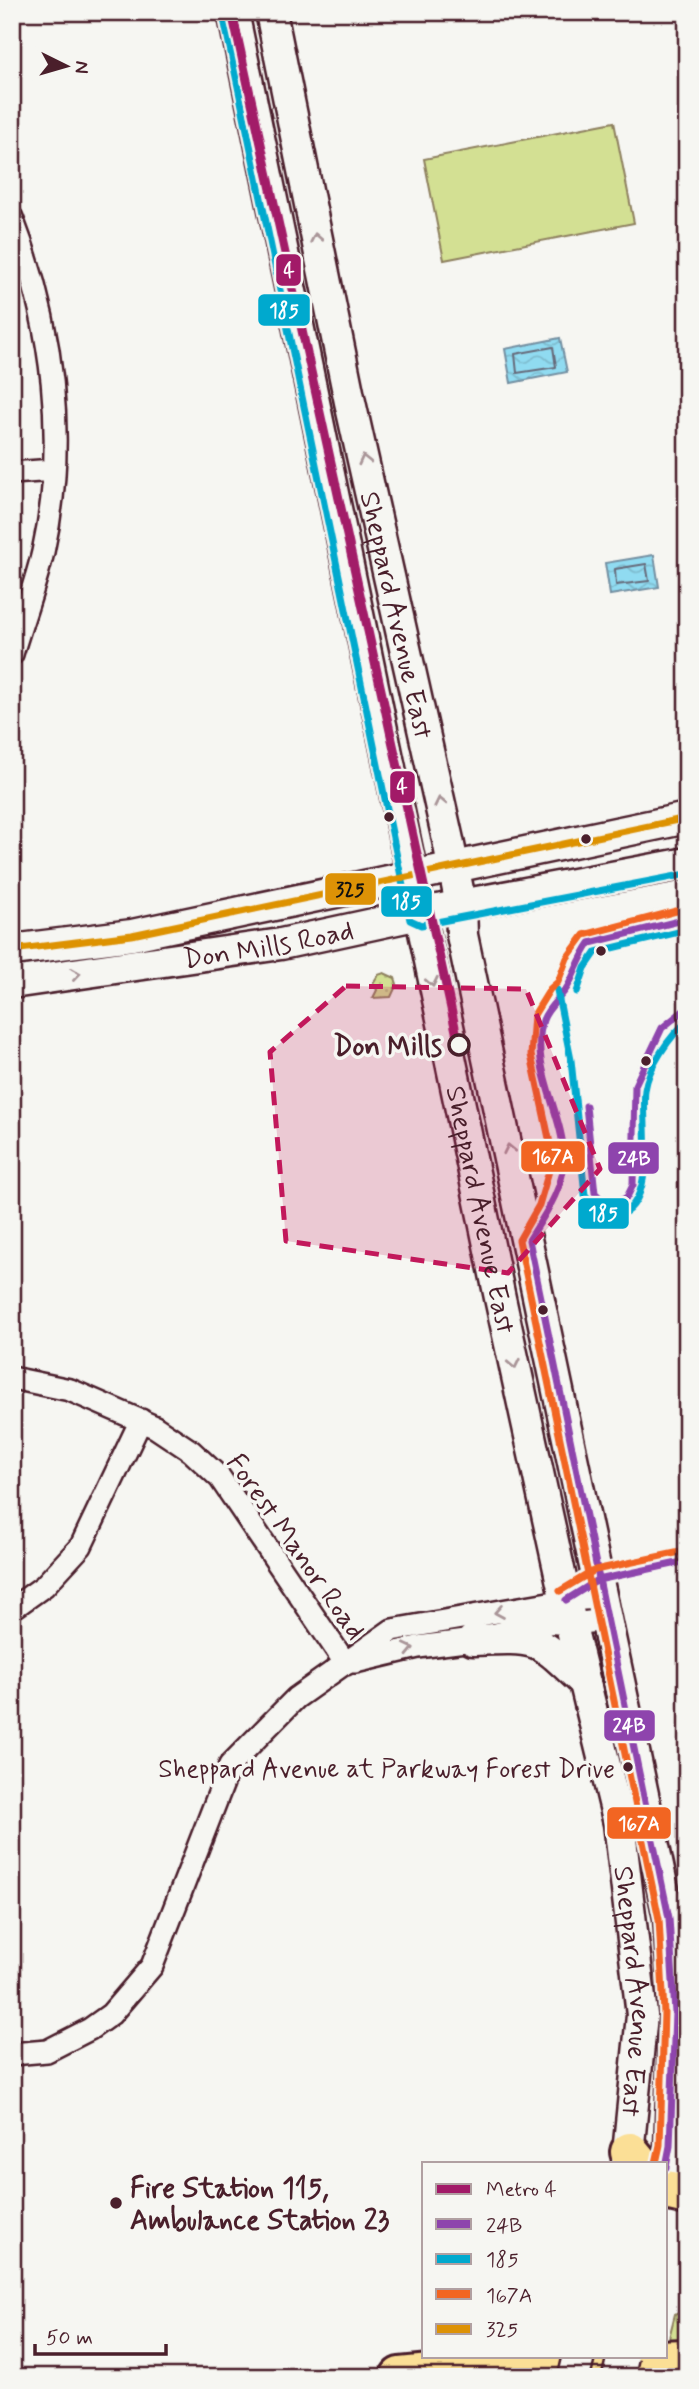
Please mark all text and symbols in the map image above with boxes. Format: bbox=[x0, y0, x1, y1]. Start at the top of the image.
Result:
north arrow bbox=[32, 32, 102, 102]
text: N bbox=[68, 60, 94, 75]
one-way arrow bbox=[310, 232, 325, 244]
line badge: 4 bbox=[275, 253, 302, 287]
text: 4 bbox=[283, 259, 295, 284]
line badge: 185 bbox=[257, 293, 311, 327]
text: 185 bbox=[269, 299, 299, 324]
one-way arrow bbox=[357, 454, 372, 466]
street label: Sheppard Avenue East bbox=[350, 488, 441, 743]
line badge: 4 bbox=[389, 770, 416, 804]
text: 4 bbox=[396, 775, 408, 800]
one-way arrow bbox=[433, 796, 448, 808]
unlabelled marker bbox=[382, 810, 396, 824]
unlabelled marker bbox=[579, 832, 593, 846]
line badge: 325 bbox=[324, 872, 377, 906]
text: 325 bbox=[335, 878, 365, 903]
line badge: 185 bbox=[380, 885, 433, 918]
text: 185 bbox=[391, 890, 421, 915]
street label: Don Mills Road bbox=[181, 913, 357, 979]
unlabelled marker bbox=[594, 944, 608, 958]
one-way arrow bbox=[70, 967, 82, 982]
one-way arrow bbox=[424, 976, 439, 988]
place label: Don Mills bbox=[333, 1029, 442, 1066]
marker: Don Mills bbox=[448, 1034, 470, 1056]
unlabelled marker bbox=[639, 1054, 653, 1068]
street label: Sheppard Avenue East bbox=[435, 1083, 523, 1338]
line badge: 167A bbox=[520, 1140, 586, 1173]
line badge: 24B bbox=[607, 1141, 660, 1175]
one-way arrow bbox=[503, 1143, 518, 1155]
text: 167A bbox=[532, 1145, 574, 1170]
text: 24B bbox=[618, 1147, 650, 1172]
line badge: 185 bbox=[577, 1197, 630, 1230]
text: 185 bbox=[588, 1202, 618, 1227]
unlabelled marker bbox=[536, 1303, 550, 1317]
one-way arrow bbox=[506, 1358, 521, 1370]
street label: Forest Manor Road bbox=[217, 1447, 373, 1648]
one-way arrow bbox=[493, 1604, 505, 1619]
one-way arrow bbox=[403, 1643, 415, 1658]
line badge: 24B bbox=[603, 1709, 656, 1742]
text: 24B bbox=[613, 1714, 645, 1739]
place label: Sheppard Avenue at Parkway Forest Drive bbox=[158, 1753, 615, 1787]
marker: Sheppard Avenue at Parkway Forest Drive bbox=[621, 1760, 635, 1774]
line badge: 167A bbox=[606, 1806, 672, 1840]
text: 167A bbox=[618, 1812, 660, 1837]
street label: Sheppard Avenue East bbox=[603, 1864, 659, 2119]
legend bbox=[422, 2162, 668, 2358]
place label: Fire Station 115, Ambulance Station 23 bbox=[130, 2171, 390, 2240]
text: Metro 4 bbox=[486, 2176, 557, 2204]
marker: Fire Station 115, Ambulance Station 23 bbox=[108, 2195, 124, 2211]
text: 24B bbox=[486, 2212, 522, 2240]
text: 185 bbox=[486, 2246, 519, 2274]
text: 167A bbox=[486, 2282, 532, 2310]
scale bar bbox=[35, 2312, 166, 2356]
text: 325 bbox=[486, 2316, 518, 2344]
text: 50 m bbox=[46, 2324, 93, 2352]

